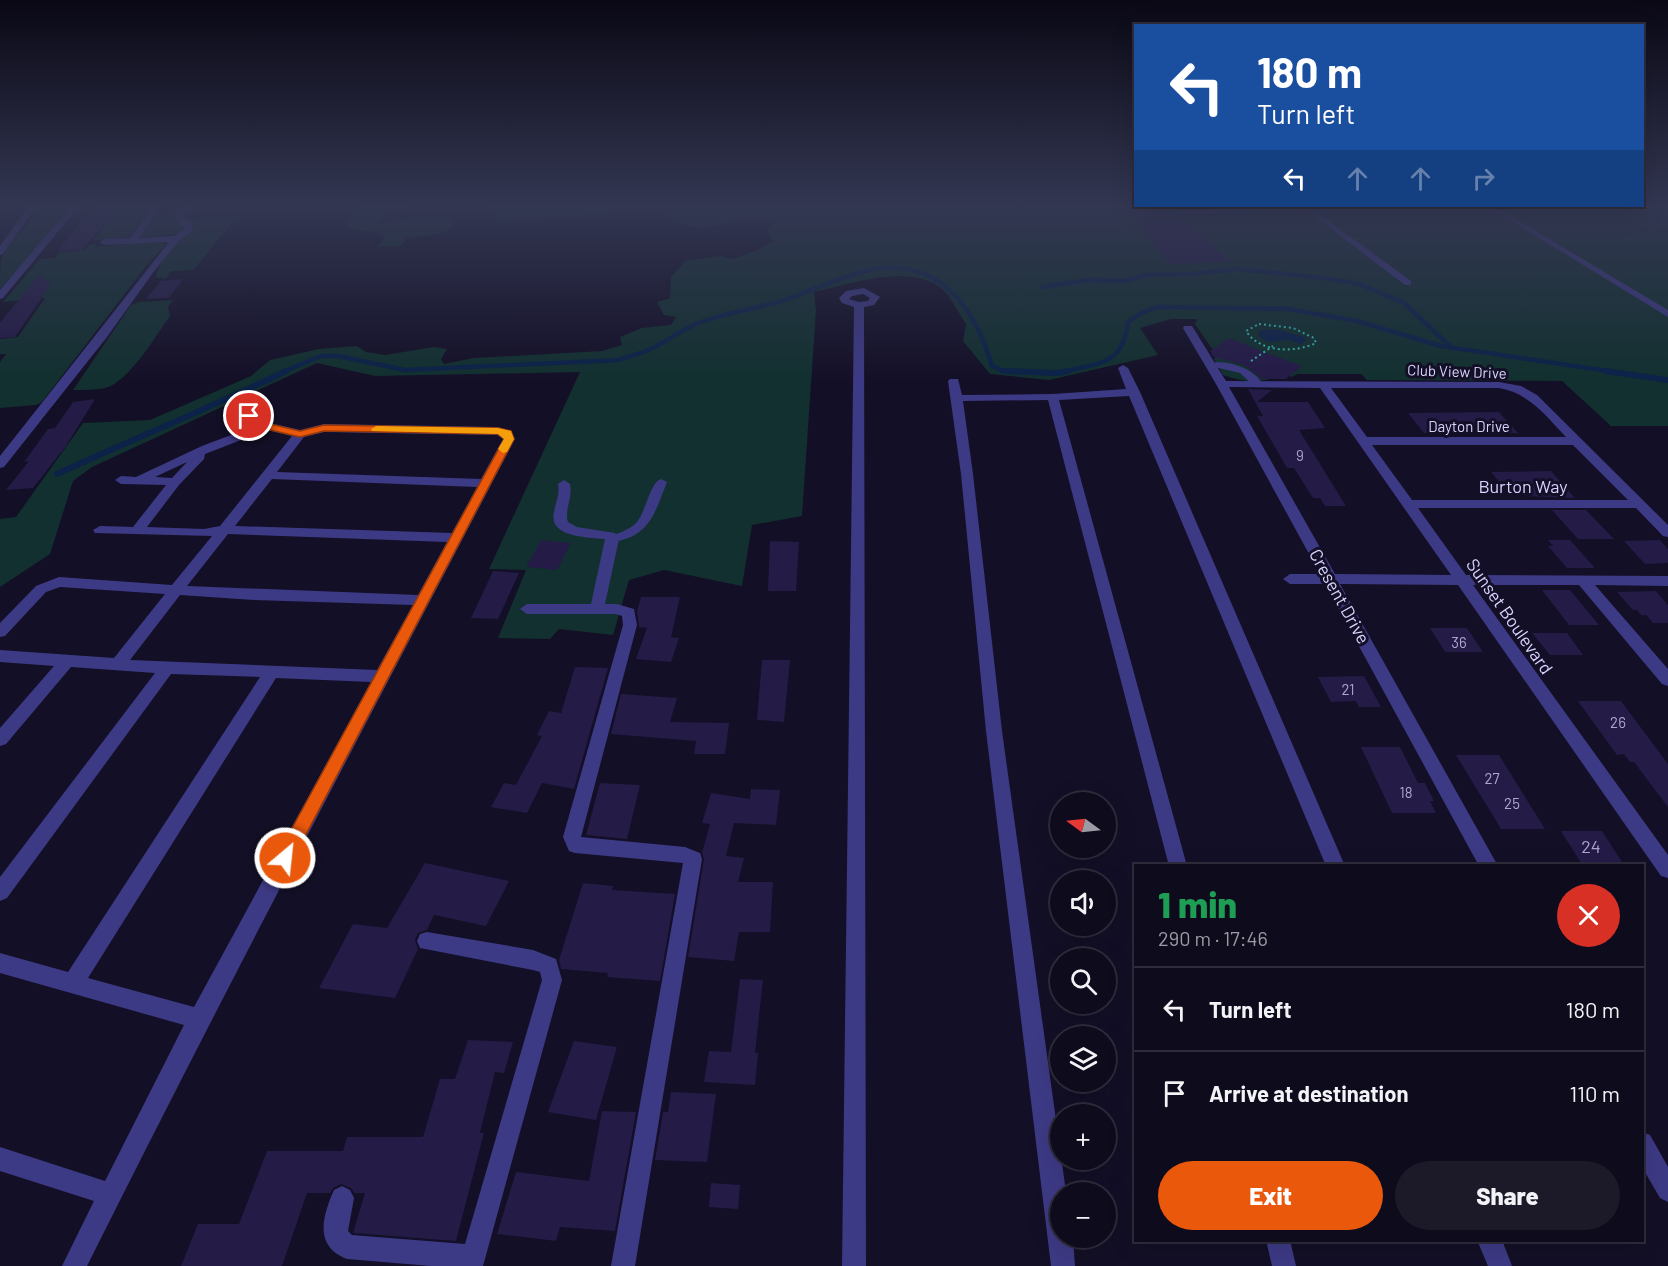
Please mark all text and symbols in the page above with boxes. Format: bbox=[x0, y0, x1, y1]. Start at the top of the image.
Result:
text: 180 m bbox=[1257, 46, 1362, 96]
icon: left bbox=[1158, 48, 1236, 126]
text: Turn left bbox=[1257, 97, 1355, 129]
icon: left bbox=[1278, 162, 1311, 195]
icon: ahead bbox=[1341, 162, 1374, 195]
icon: ahead bbox=[1404, 162, 1437, 195]
icon: right bbox=[1467, 162, 1500, 195]
street label: Club View Drive bbox=[1407, 360, 1507, 382]
pin bbox=[223, 390, 274, 441]
icon: arrive bbox=[232, 399, 265, 432]
street label: Dayton Drive bbox=[1428, 417, 1510, 435]
house number: 9 bbox=[1296, 446, 1304, 464]
street label: Burton Way bbox=[1478, 475, 1568, 497]
street label: Cresent Drive bbox=[1305, 545, 1375, 647]
street label: Sunset Boulevard bbox=[1462, 554, 1558, 678]
house number: 36 bbox=[1451, 633, 1467, 651]
house number: 21 bbox=[1341, 680, 1355, 698]
house number: 26 bbox=[1610, 713, 1626, 731]
house number: 27 bbox=[1484, 769, 1500, 787]
house number: 18 bbox=[1399, 783, 1413, 801]
north arrow bbox=[1050, 792, 1116, 858]
map controls bbox=[1050, 792, 1116, 1248]
house number: 25 bbox=[1504, 794, 1520, 812]
position arrow bbox=[253, 826, 317, 890]
house number: 24 bbox=[1581, 835, 1601, 857]
button: sound bbox=[1050, 870, 1116, 936]
text: 1 min bbox=[1158, 882, 1237, 925]
button: close bbox=[1557, 884, 1620, 947]
text: 290 m · 17:46 bbox=[1158, 926, 1268, 950]
button: search bbox=[1050, 948, 1116, 1014]
icon: left bbox=[1158, 993, 1191, 1026]
text: Turn left bbox=[1209, 996, 1292, 1022]
text: 180 m bbox=[1566, 996, 1620, 1022]
button: layers bbox=[1050, 1026, 1116, 1092]
icon: arrive bbox=[1158, 1077, 1191, 1110]
text: Arrive at destination bbox=[1209, 1080, 1408, 1106]
text: 110 m bbox=[1570, 1080, 1620, 1106]
button: + bbox=[1050, 1104, 1116, 1170]
button: Exit bbox=[1158, 1161, 1383, 1230]
button: Share bbox=[1395, 1161, 1620, 1230]
button: − bbox=[1050, 1182, 1116, 1248]

